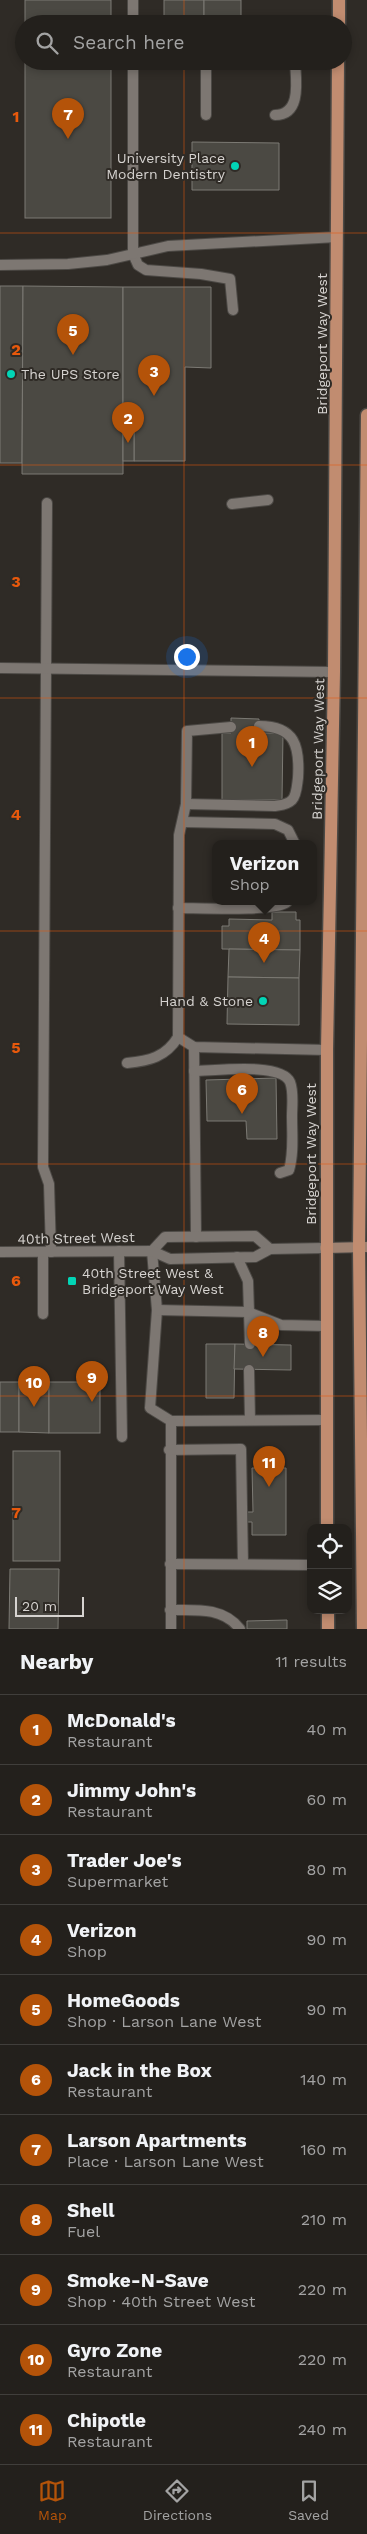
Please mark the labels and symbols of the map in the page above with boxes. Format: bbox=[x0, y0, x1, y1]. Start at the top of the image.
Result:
pin: 7 bbox=[52, 98, 84, 139]
text: 1 bbox=[13, 107, 19, 126]
place label: University Place Modern Dentistry bbox=[106, 150, 226, 182]
marker: University Place Modern Dentistry bbox=[229, 160, 241, 172]
street label: Bridgeport Way West bbox=[314, 273, 330, 415]
pin: 5 bbox=[57, 314, 89, 355]
text: 2 bbox=[11, 340, 21, 359]
pin: 3 bbox=[138, 355, 170, 396]
place label: The UPS Store bbox=[21, 366, 120, 382]
marker: The UPS Store bbox=[5, 368, 17, 380]
pin: 2 bbox=[112, 402, 144, 443]
text: 3 bbox=[11, 572, 21, 591]
your location bbox=[174, 644, 200, 670]
street label: Bridgeport Way West bbox=[309, 678, 327, 820]
pin: 1 bbox=[236, 726, 268, 767]
text: 4 bbox=[11, 805, 21, 824]
pin: 4 bbox=[248, 922, 280, 963]
place label: Hand & Stone bbox=[159, 993, 253, 1009]
marker: Hand & Stone bbox=[257, 995, 269, 1007]
text: 5 bbox=[11, 1038, 21, 1057]
pin: 6 bbox=[226, 1073, 258, 1114]
street label: Bridgeport Way West bbox=[303, 1083, 319, 1225]
street label: 40th Street West bbox=[17, 1229, 135, 1247]
place label: 40th Street West & Bridgeport Way West bbox=[82, 1265, 224, 1297]
text: 6 bbox=[11, 1271, 21, 1290]
marker: 40th Street West & Bridgeport Way West bbox=[66, 1275, 78, 1287]
pin: 8 bbox=[247, 1316, 279, 1357]
pin: 9 bbox=[76, 1361, 108, 1402]
pin: 10 bbox=[18, 1366, 50, 1407]
pin: 11 bbox=[253, 1446, 285, 1487]
text: 7 bbox=[11, 1503, 21, 1522]
scale bar bbox=[15, 1594, 84, 1617]

